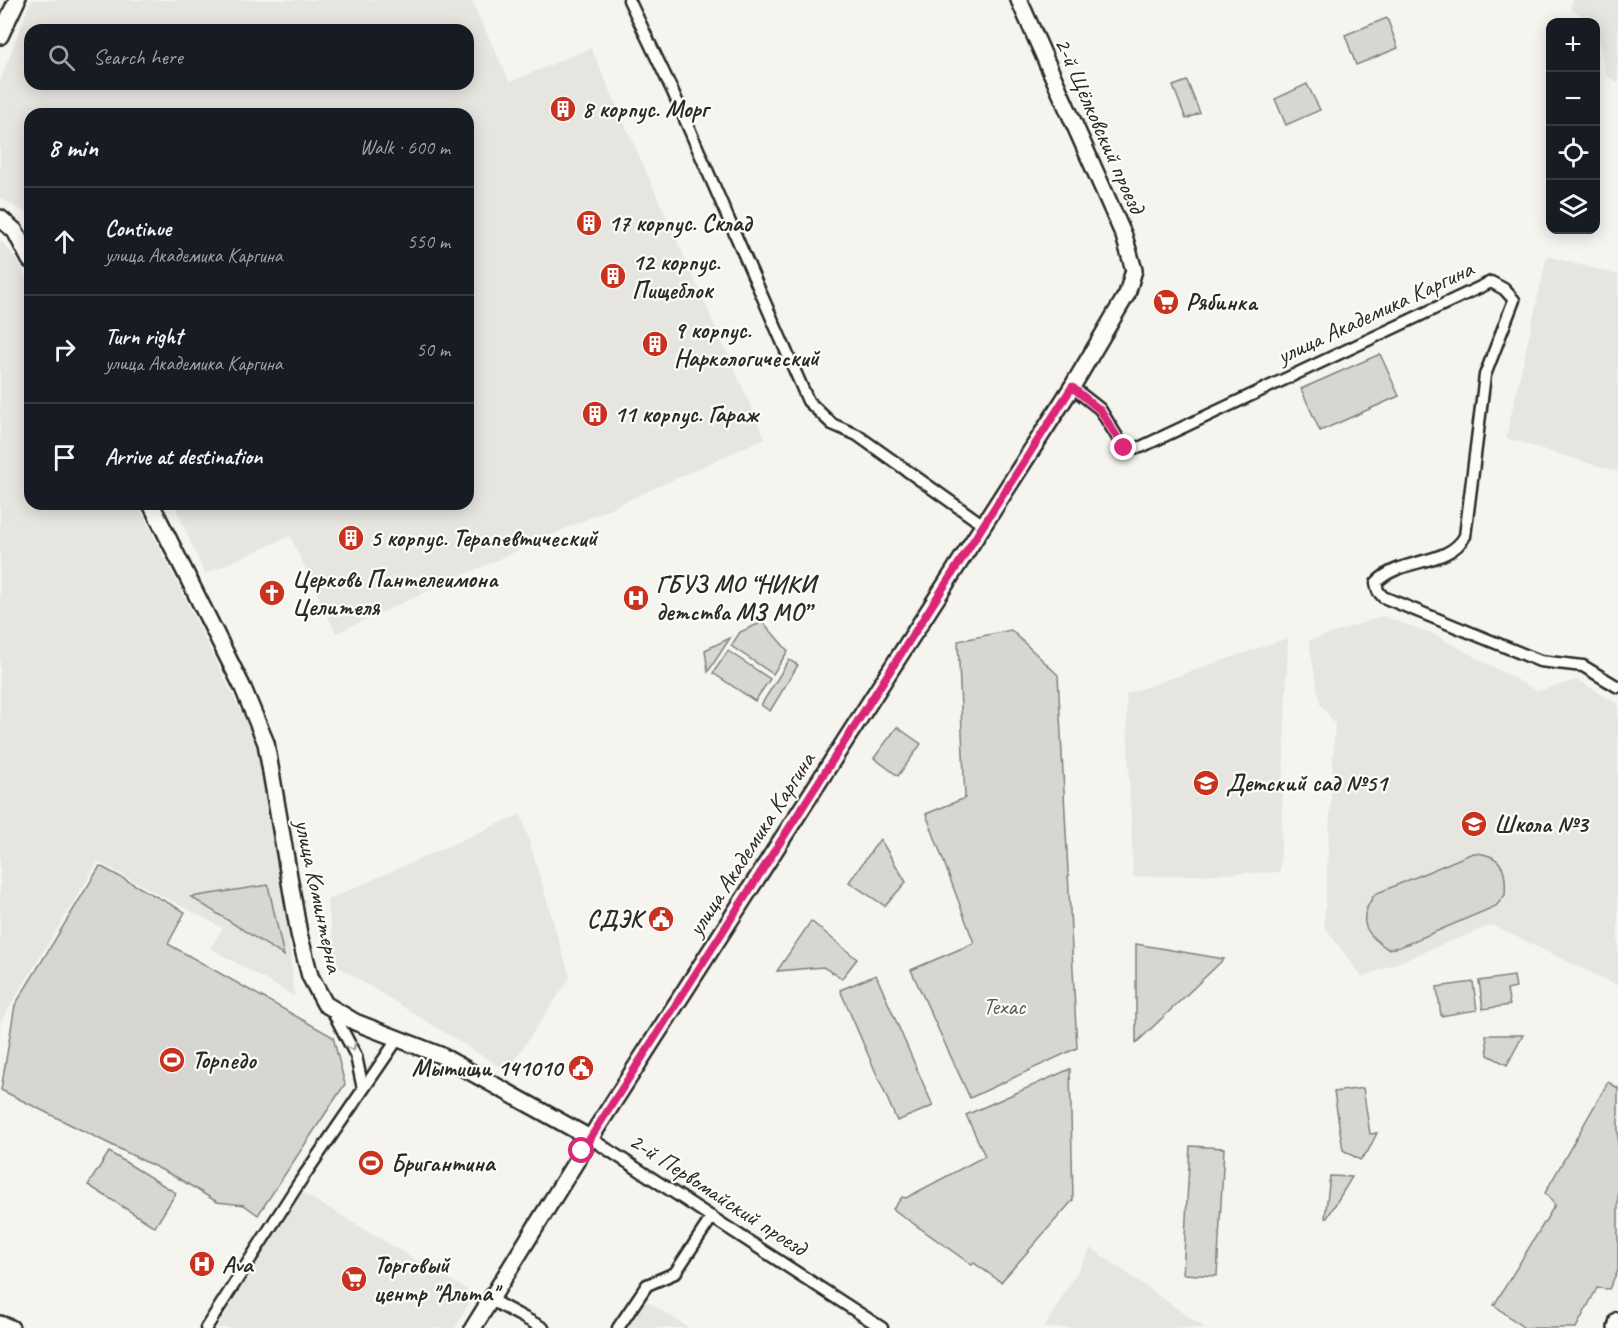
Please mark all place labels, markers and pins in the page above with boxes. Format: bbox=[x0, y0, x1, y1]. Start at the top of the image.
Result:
building icon: 8 корпус. Морг bbox=[548, 94, 578, 124]
place label: 8 корпус. Морг bbox=[582, 94, 712, 124]
building icon: 17 корпус. Склад bbox=[574, 208, 604, 238]
place label: 17 корпус. Склад bbox=[608, 208, 753, 238]
place label: 12 корпус. Пищеблок bbox=[632, 247, 722, 305]
building icon: 12 корпус. Пищеблок bbox=[598, 261, 628, 291]
supermarket icon: Рябинка bbox=[1151, 287, 1181, 317]
place label: Рябинка bbox=[1186, 287, 1259, 317]
place label: 9 корпус. Наркологический bbox=[674, 315, 821, 373]
building icon: 9 корпус. Наркологический bbox=[640, 329, 670, 359]
building icon: 11 корпус. Гараж bbox=[580, 399, 610, 429]
place label: 11 корпус. Гараж bbox=[614, 399, 761, 429]
building icon: 5 корпус. Терапевтический bbox=[336, 523, 366, 553]
place label: 5 корпус. Терапевтический bbox=[370, 523, 599, 553]
place label: Церковь Пантелеимона Целителя bbox=[292, 564, 499, 622]
place label: ГБУЗ МО “НИКИ детства МЗ МО” bbox=[656, 569, 819, 627]
church icon: Церковь Пантелеимона Целителя bbox=[257, 578, 287, 608]
hospital icon: ГБУЗ МО “НИКИ детства МЗ МО” bbox=[621, 583, 651, 613]
school or university icon: Детский сад №51 bbox=[1191, 768, 1221, 798]
place label: Детский сад №51 bbox=[1226, 768, 1390, 798]
school or university icon: Школа №3 bbox=[1459, 809, 1489, 839]
place label: Школа №3 bbox=[1494, 809, 1590, 839]
place label: СДЭК bbox=[587, 904, 647, 934]
public building icon: СДЭК bbox=[646, 904, 676, 934]
sports icon: Торпедо bbox=[157, 1045, 187, 1075]
place label: Торпедо bbox=[192, 1045, 258, 1075]
place label: Мытищи 141010 bbox=[412, 1053, 564, 1083]
public building icon: Мытищи 141010 bbox=[566, 1053, 596, 1083]
sports icon: Бригантина bbox=[356, 1148, 386, 1178]
place label: Бригантина bbox=[391, 1148, 497, 1178]
hospital icon: Ava bbox=[187, 1249, 217, 1279]
place label: Ava bbox=[222, 1249, 255, 1279]
place label: Торговый центр "Альта" bbox=[374, 1250, 503, 1308]
supermarket icon: Торговый центр "Альта" bbox=[339, 1264, 369, 1294]

